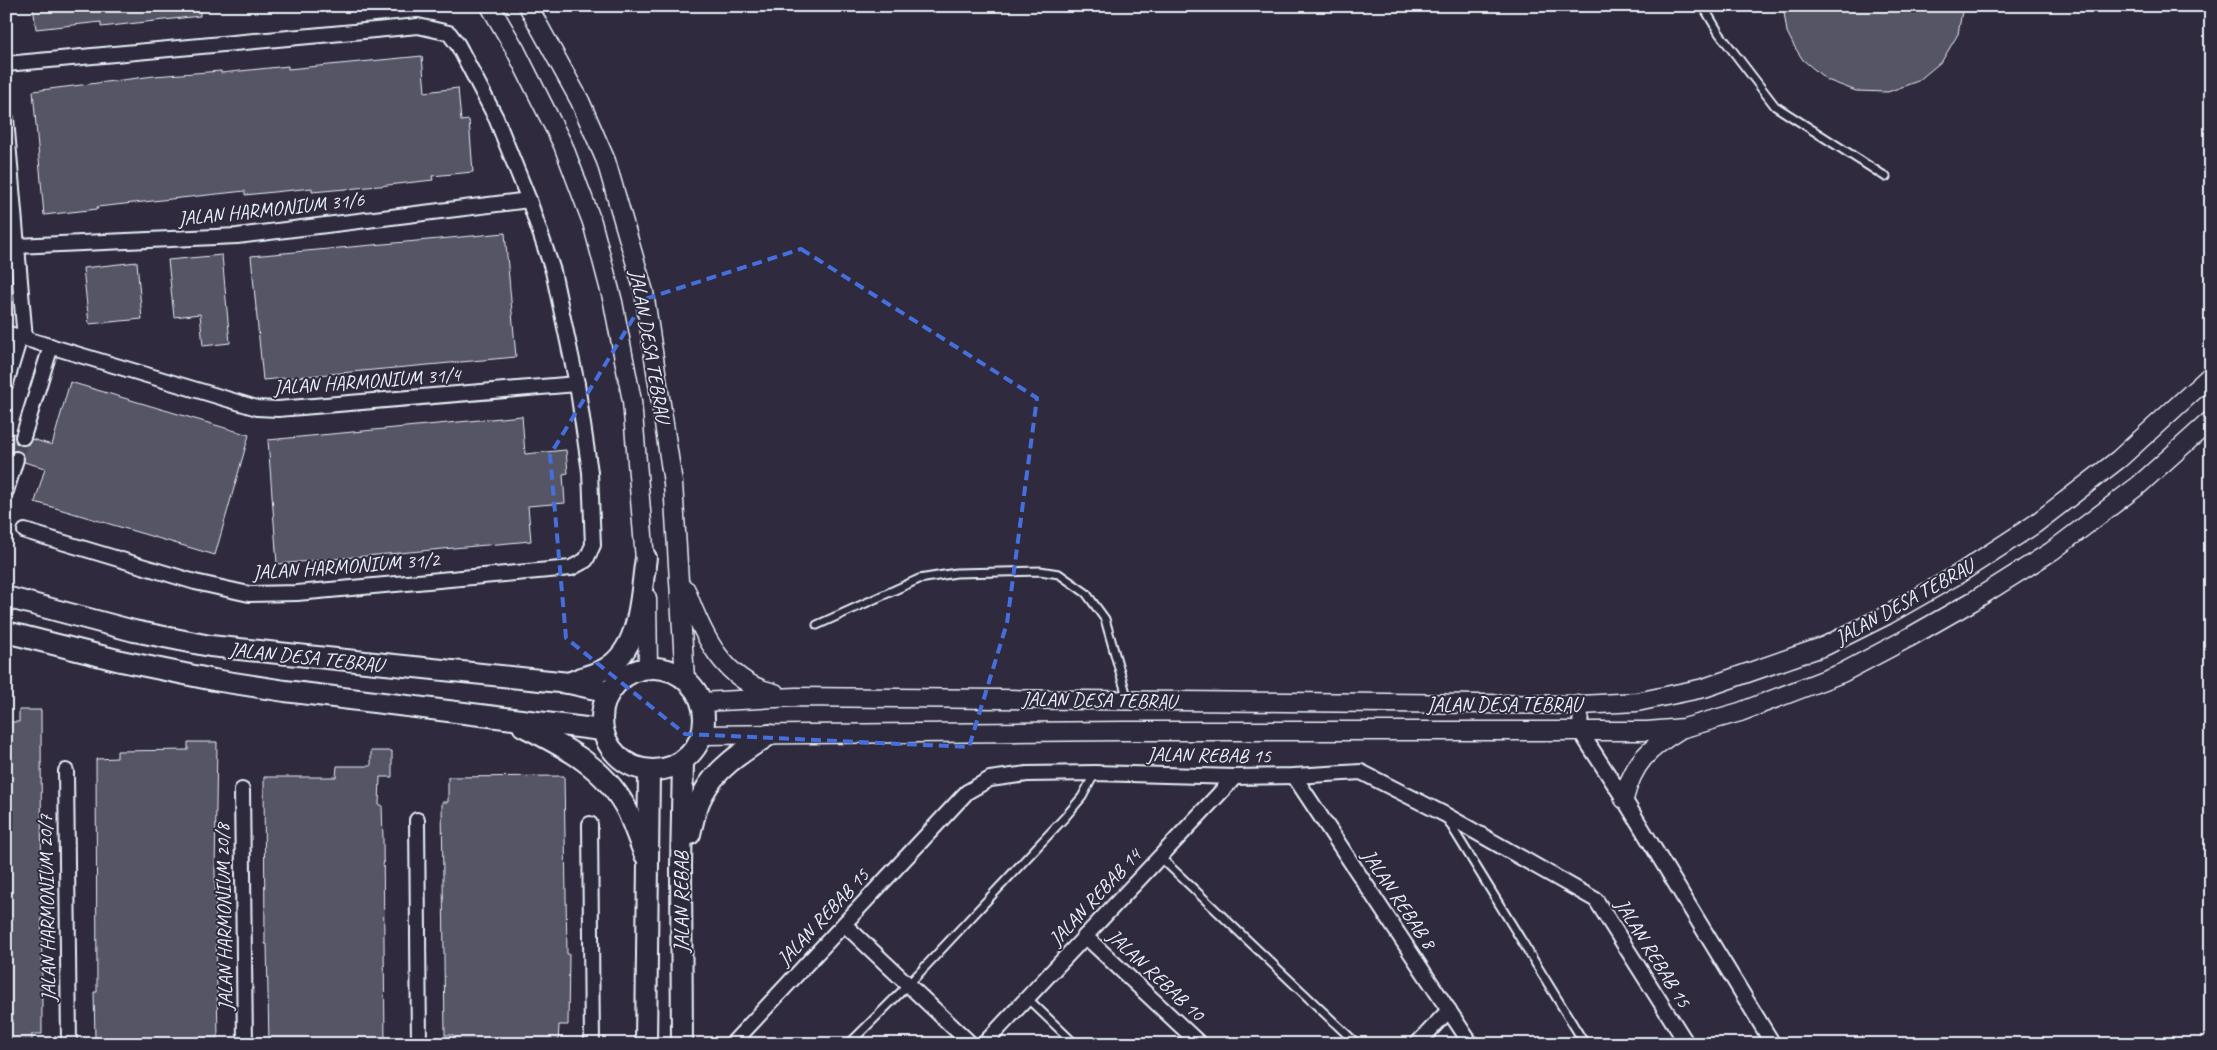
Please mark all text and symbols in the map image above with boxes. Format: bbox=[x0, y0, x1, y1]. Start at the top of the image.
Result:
street label: JALAN HARMONIUM 31/6 bbox=[176, 187, 366, 231]
street label: JALAN DESA TEBRAU bbox=[624, 267, 676, 427]
street label: JALAN HARMONIUM 31/4 bbox=[272, 362, 463, 400]
street label: JALAN HARMONIUM 31/2 bbox=[251, 547, 442, 585]
street label: JALAN DESA TEBRAU bbox=[1830, 552, 1980, 651]
street label: JALAN DESA TEBRAU bbox=[227, 636, 387, 678]
street label: JALAN DESA TEBRAU bbox=[1021, 686, 1180, 714]
street label: JALAN DESA TEBRAU bbox=[1426, 692, 1584, 717]
street label: JALAN REBAB 15 bbox=[1146, 741, 1272, 769]
street label: JALAN HARMONIUM 20/7 bbox=[33, 813, 61, 1003]
street label: JALAN HARMONIUM 20/8 bbox=[210, 821, 238, 1012]
street label: JALAN REBAB 14 bbox=[1043, 842, 1148, 952]
street label: JALAN REBAB 8 bbox=[1356, 844, 1443, 955]
street label: JALAN REBAB bbox=[669, 850, 694, 953]
street label: JALAN REBAB 15 bbox=[771, 862, 875, 972]
street label: JALAN REBAB 15 bbox=[1609, 893, 1697, 1013]
street label: JALAN REBAB 10 bbox=[1101, 923, 1211, 1028]

